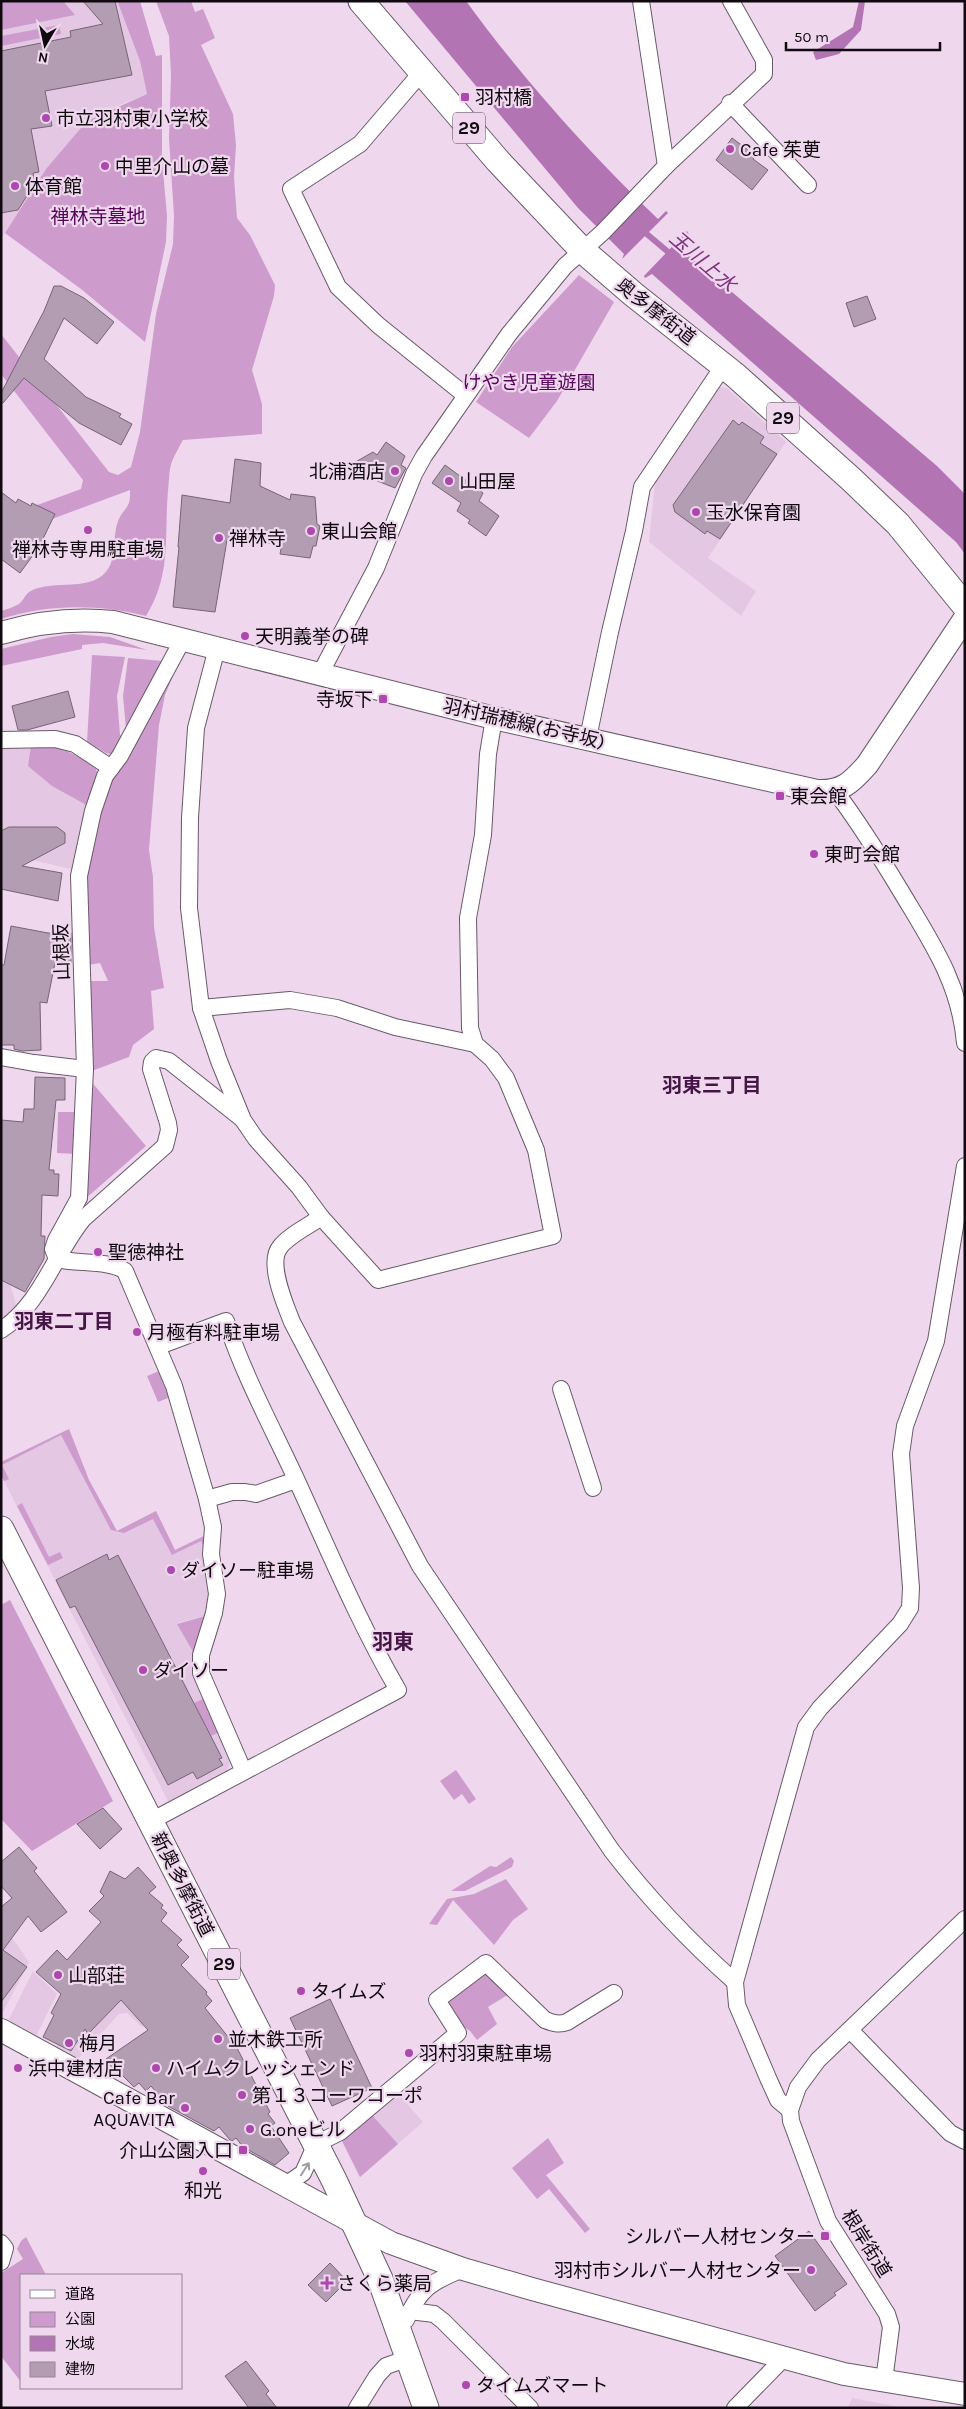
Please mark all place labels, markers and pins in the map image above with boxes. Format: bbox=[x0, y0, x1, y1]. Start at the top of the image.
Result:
place label: 羽村橋 bbox=[475, 87, 532, 109]
marker: 羽村橋 bbox=[459, 91, 471, 103]
place label: 市立羽村東小学校 bbox=[56, 108, 208, 130]
marker: 市立羽村東小学校 bbox=[40, 112, 52, 124]
place label: Cafe 茱茰 bbox=[740, 139, 821, 161]
marker: Cafe 茱茰 bbox=[724, 143, 736, 155]
place label: 中里介山の墓 bbox=[115, 156, 229, 178]
marker: 中里介山の墓 bbox=[99, 160, 111, 172]
place label: 体育館 bbox=[25, 176, 82, 198]
marker: 体育館 bbox=[9, 180, 21, 192]
place label: 北浦酒店 bbox=[309, 461, 385, 483]
marker: 北浦酒店 bbox=[389, 465, 401, 477]
place label: 山田屋 bbox=[459, 471, 516, 493]
marker: 山田屋 bbox=[443, 475, 455, 487]
place label: 玉水保育園 bbox=[706, 502, 801, 524]
marker: 玉水保育園 bbox=[690, 506, 702, 518]
place label: 東山会館 bbox=[321, 521, 397, 543]
marker: 禅林寺専用駐車場 bbox=[82, 524, 94, 536]
marker: 東山会館 bbox=[305, 525, 317, 537]
place label: 禅林寺 bbox=[229, 528, 286, 550]
marker: 禅林寺 bbox=[213, 532, 225, 544]
place label: 禅林寺専用駐車場 bbox=[12, 539, 164, 561]
place label: 天明義挙の碑 bbox=[255, 626, 369, 648]
marker: 天明義挙の碑 bbox=[239, 630, 251, 642]
place label: 寺坂下 bbox=[316, 689, 373, 711]
marker: 寺坂下 bbox=[377, 693, 389, 705]
place label: 東会館 bbox=[790, 786, 847, 808]
marker: 東会館 bbox=[774, 790, 786, 802]
place label: 東町会館 bbox=[824, 844, 900, 866]
marker: 東町会館 bbox=[808, 848, 820, 860]
place label: 聖徳神社 bbox=[108, 1242, 184, 1264]
marker: 聖徳神社 bbox=[92, 1246, 104, 1258]
place label: 月極有料駐車場 bbox=[147, 1322, 280, 1344]
marker: 月極有料駐車場 bbox=[131, 1326, 143, 1338]
place label: ダイソー駐車場 bbox=[181, 1560, 314, 1582]
marker: ダイソー駐車場 bbox=[165, 1564, 177, 1576]
place label: ダイソー bbox=[153, 1660, 229, 1682]
marker: ダイソー bbox=[137, 1664, 149, 1676]
place label: 山部荘 bbox=[68, 1965, 125, 1987]
marker: 山部荘 bbox=[52, 1969, 64, 1981]
place label: タイムズ bbox=[311, 1981, 387, 2003]
marker: タイムズ bbox=[295, 1985, 307, 1997]
place label: 並木鉄工所 bbox=[228, 2029, 323, 2051]
place label: 梅月 bbox=[79, 2033, 117, 2055]
marker: 並木鉄工所 bbox=[212, 2033, 224, 2045]
marker: 梅月 bbox=[63, 2037, 75, 2049]
place label: 羽村羽東駐車場 bbox=[419, 2043, 552, 2065]
marker: 羽村羽東駐車場 bbox=[403, 2047, 415, 2059]
place label: 浜中建材店 bbox=[28, 2058, 123, 2080]
place label: ハイムクレッシェンド bbox=[166, 2058, 355, 2080]
marker: 浜中建材店 bbox=[12, 2062, 24, 2074]
marker: ハイムクレッシェンド bbox=[150, 2062, 162, 2074]
place label: 第１３コーワコーポ bbox=[252, 2085, 423, 2107]
place label: Cafe Bar AQUAVITA bbox=[93, 2087, 175, 2131]
marker: 第１３コーワコーポ bbox=[236, 2089, 248, 2101]
marker: Cafe Bar AQUAVITA bbox=[179, 2102, 191, 2114]
place label: G.oneビル bbox=[260, 2119, 345, 2141]
marker: G.oneビル bbox=[244, 2123, 256, 2135]
place label: 介山公園入口 bbox=[119, 2140, 233, 2162]
marker: 介山公園入口 bbox=[237, 2144, 249, 2156]
marker: 和光 bbox=[197, 2165, 209, 2177]
place label: 和光 bbox=[184, 2180, 222, 2202]
place label: シルバー人材センター bbox=[625, 2226, 815, 2248]
marker: シルバー人材センター bbox=[819, 2230, 831, 2242]
place label: 羽村市シルバー人材センター bbox=[554, 2260, 801, 2282]
marker: 羽村市シルバー人材センター bbox=[805, 2264, 817, 2276]
place label: さくら薬局 bbox=[337, 2273, 432, 2295]
marker: さくら薬局 bbox=[321, 2277, 333, 2289]
place label: タイムズマート bbox=[476, 2375, 609, 2397]
marker: タイムズマート bbox=[460, 2379, 472, 2391]

